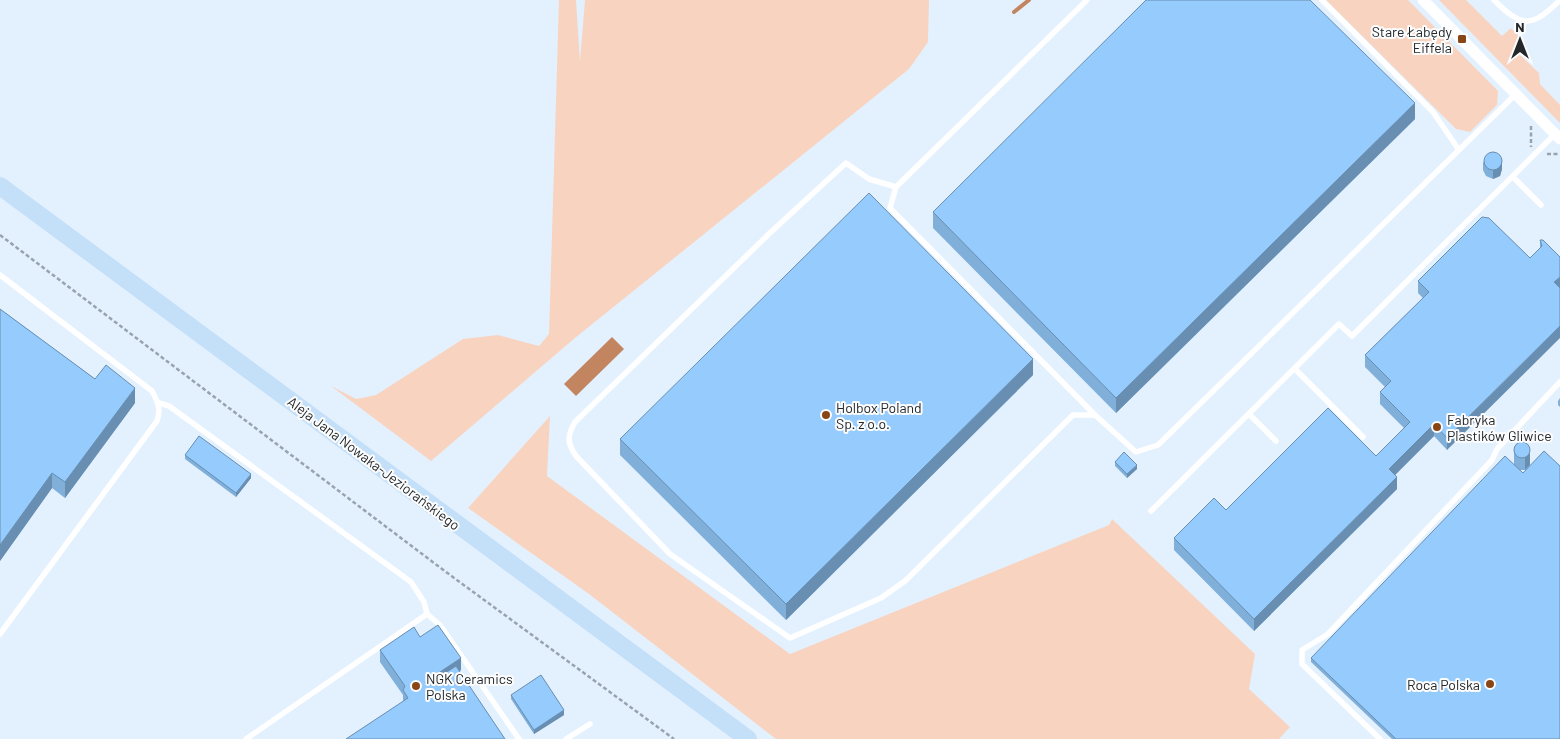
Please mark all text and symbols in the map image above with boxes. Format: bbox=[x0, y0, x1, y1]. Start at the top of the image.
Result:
north arrow bbox=[1495, 15, 1545, 65]
text: N bbox=[1515, 18, 1525, 35]
place label: Stare Łabędy Eiffela bbox=[1372, 23, 1453, 56]
marker: Stare Łabędy Eiffela bbox=[1456, 33, 1468, 45]
street label: Aleja Jana Nowaka-Jeziorańskiego bbox=[284, 393, 464, 533]
place label: Holbox Poland Sp. z o.o. bbox=[836, 399, 922, 432]
marker: Holbox Poland Sp. z o.o. bbox=[820, 409, 832, 421]
place label: Fabryka Plastików Gliwice bbox=[1447, 411, 1552, 444]
marker: Fabryka Plastików Gliwice bbox=[1431, 421, 1443, 433]
place label: NGK Ceramics Polska bbox=[426, 670, 513, 703]
place label: Roca Polska bbox=[1407, 676, 1480, 693]
marker: Roca Polska bbox=[1484, 678, 1496, 690]
marker: NGK Ceramics Polska bbox=[410, 680, 422, 692]

